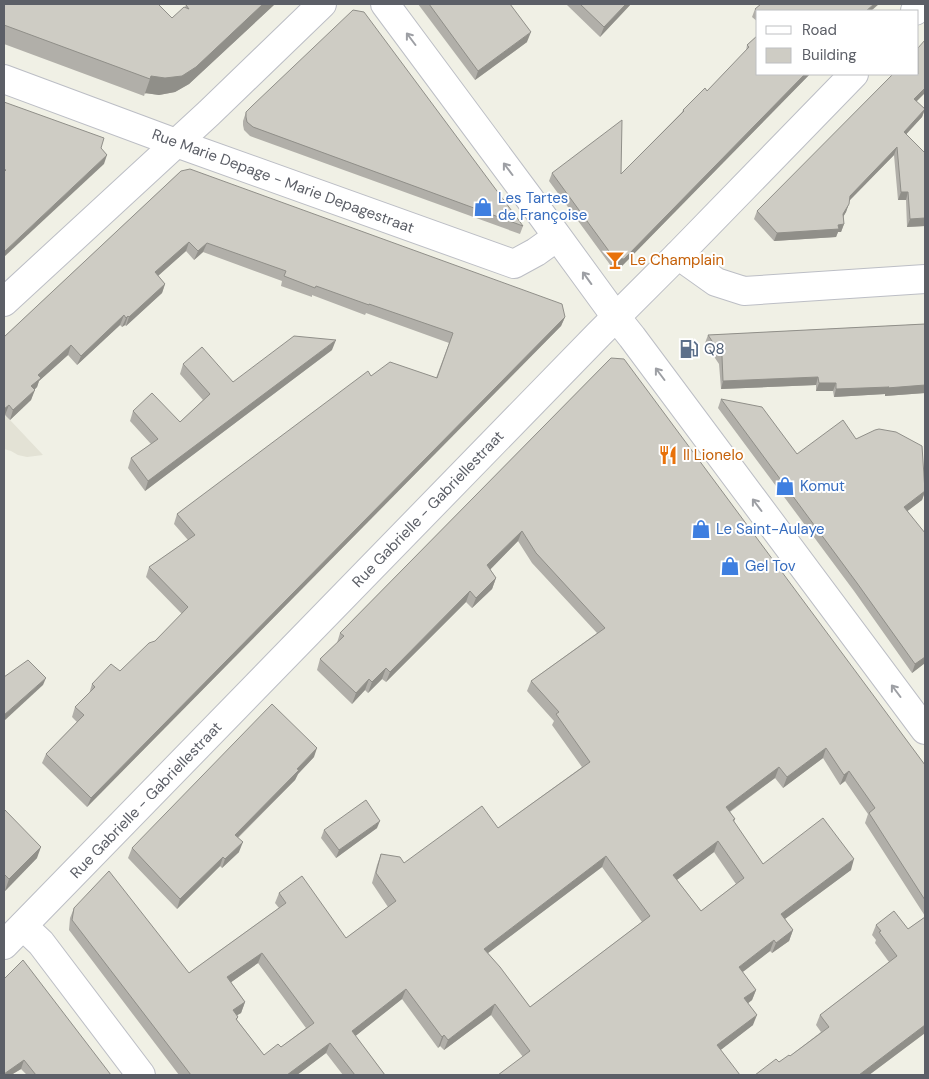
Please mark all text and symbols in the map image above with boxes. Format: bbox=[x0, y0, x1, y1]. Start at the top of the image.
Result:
legend bbox=[756, 10, 919, 75]
text: Road bbox=[802, 20, 837, 40]
one-way arrow bbox=[406, 32, 416, 46]
text: Building bbox=[802, 45, 857, 65]
street label: Rue Marie Depage - Marie Depagestraat bbox=[149, 124, 417, 238]
one-way arrow bbox=[503, 162, 513, 176]
place label: Les Tartes de Françoise bbox=[498, 188, 587, 225]
shop icon: Les Tartes de Françoise bbox=[472, 196, 494, 218]
bar icon: Le Champlain bbox=[604, 249, 626, 271]
place label: Le Champlain bbox=[630, 250, 724, 270]
one-way arrow bbox=[582, 271, 592, 285]
fuel station icon: Q8 bbox=[678, 338, 700, 360]
place label: Q8 bbox=[704, 339, 725, 359]
one-way arrow bbox=[655, 368, 666, 381]
street label: Rue Gabrielle - Gabriellestraat bbox=[348, 426, 508, 592]
restaurant icon: Il Lionelo bbox=[657, 444, 679, 466]
place label: Il Lionelo bbox=[683, 445, 744, 465]
shop icon: Komut bbox=[774, 475, 796, 497]
place label: Komut bbox=[800, 476, 845, 496]
one-way arrow bbox=[752, 499, 763, 512]
shop icon: Le Saint-Aulaye bbox=[690, 518, 712, 540]
place label: Le Saint-Aulaye bbox=[716, 519, 825, 539]
shop icon: Gel Tov bbox=[719, 555, 741, 577]
place label: Gel Tov bbox=[745, 556, 796, 576]
one-way arrow bbox=[891, 684, 901, 698]
street label: Rue Gabrielle - Gabriellestraat bbox=[66, 717, 226, 883]

